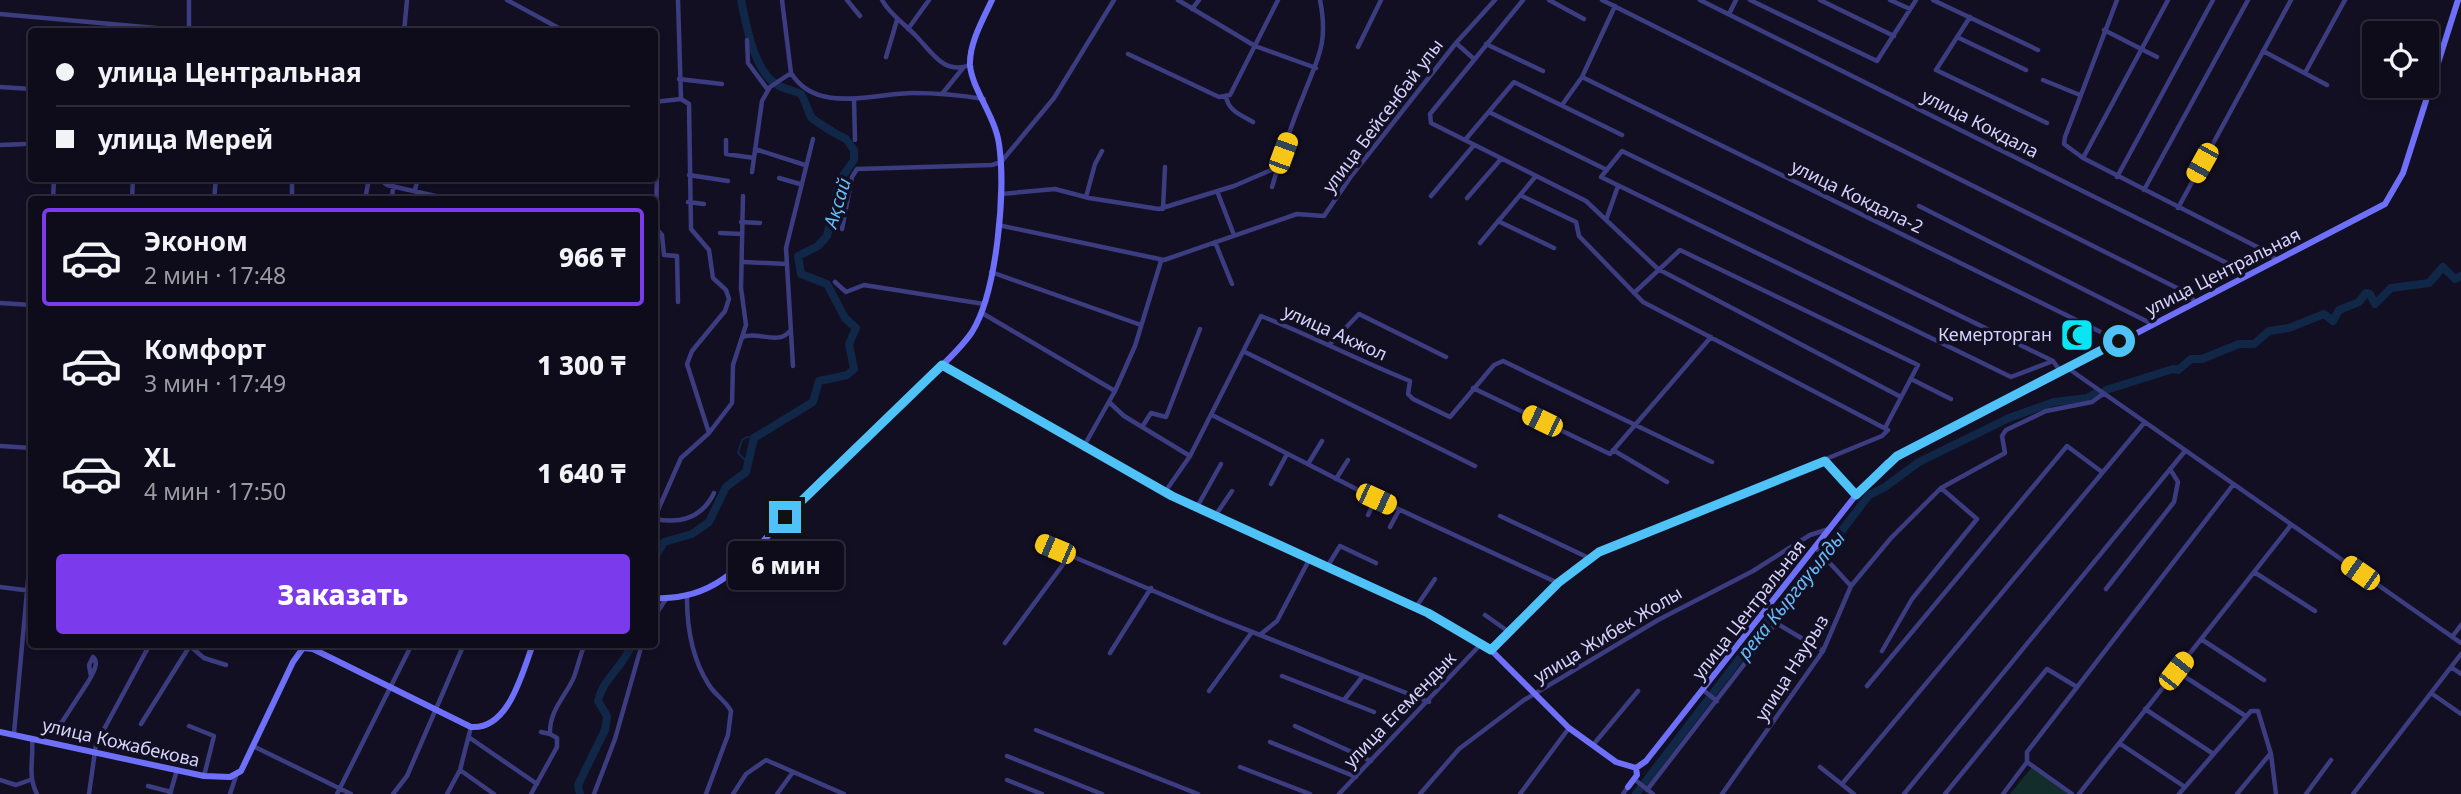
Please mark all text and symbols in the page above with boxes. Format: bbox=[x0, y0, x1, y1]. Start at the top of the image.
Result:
map controls bbox=[2362, 21, 2439, 98]
button: locate bbox=[2362, 21, 2439, 98]
street label: улица Бейсенбай улы bbox=[1316, 34, 1448, 197]
text: улица Центральная bbox=[98, 54, 362, 90]
street label: улица Кокдала bbox=[1918, 83, 2043, 163]
text: улица Мерей bbox=[98, 121, 273, 157]
car bbox=[1266, 130, 1301, 176]
car bbox=[2183, 140, 2222, 186]
street label: улица Кокдала-2 bbox=[1787, 154, 1928, 239]
water label: Ақсай bbox=[817, 175, 857, 233]
street label: улица Центральная bbox=[2141, 222, 2304, 321]
text: Эконом bbox=[144, 223, 248, 259]
icon: car bbox=[60, 226, 123, 289]
text: 966 ₸ bbox=[559, 239, 626, 275]
text: 2 мин · 17:48 bbox=[144, 259, 286, 291]
street label: улица Акжол bbox=[1280, 298, 1391, 366]
mosque icon: Кемерторган bbox=[2058, 316, 2096, 354]
place label: Кемерторган bbox=[1938, 322, 2052, 346]
route start bbox=[2103, 325, 2135, 357]
text: Комфорт bbox=[144, 331, 266, 367]
icon: car bbox=[60, 334, 123, 397]
text: 1 300 ₸ bbox=[537, 347, 626, 383]
text: 3 мин · 17:49 bbox=[144, 367, 286, 399]
car bbox=[1519, 402, 1566, 440]
text: XL bbox=[144, 439, 176, 475]
icon: car bbox=[60, 442, 123, 505]
text: 1 640 ₸ bbox=[537, 455, 626, 491]
text: 4 мин · 17:50 bbox=[144, 475, 286, 507]
car bbox=[1353, 481, 1400, 517]
route end bbox=[769, 501, 801, 533]
water label: река Кыргауылды bbox=[1731, 525, 1851, 665]
car bbox=[1032, 531, 1079, 567]
street label: улица Центральная bbox=[1686, 535, 1810, 684]
callout: 6 мин bbox=[727, 542, 843, 590]
text: 6 мин bbox=[751, 549, 821, 581]
car bbox=[2337, 552, 2384, 594]
button: Заказать bbox=[56, 554, 630, 634]
street label: улица Жибек Жолы bbox=[1529, 580, 1686, 688]
street label: улица Наурыз bbox=[1749, 610, 1834, 725]
street label: улица Егемендык bbox=[1338, 646, 1461, 772]
car bbox=[2155, 648, 2198, 694]
street label: улица Кожабекова bbox=[40, 712, 202, 772]

